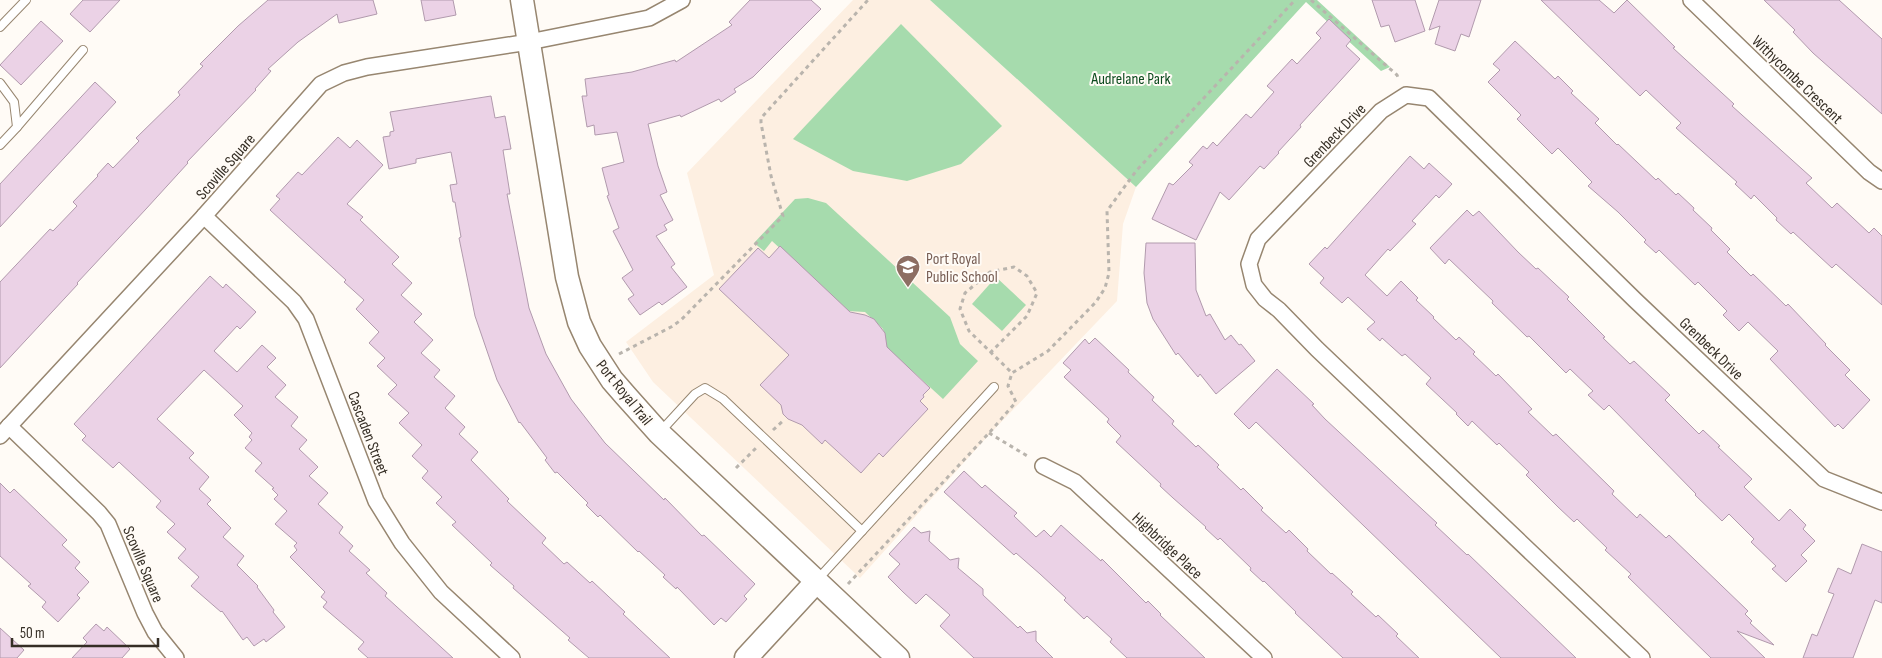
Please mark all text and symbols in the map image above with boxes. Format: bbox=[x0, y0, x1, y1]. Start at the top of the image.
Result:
street label: Withycombe Crescent bbox=[1748, 32, 1846, 128]
park label: Audrelane Park bbox=[1090, 70, 1171, 89]
street label: Grenbeck Drive bbox=[1300, 100, 1370, 172]
street label: Scoville Square bbox=[192, 130, 260, 204]
place label: Port Royal Public School bbox=[926, 250, 998, 287]
school or university icon: Port Royal Public School bbox=[895, 254, 921, 288]
street label: Grenbeck Drive bbox=[1675, 314, 1747, 384]
street label: Port Royal Trail bbox=[592, 356, 656, 430]
street label: Cascaden Street bbox=[343, 389, 392, 478]
street label: Highbridge Place bbox=[1128, 509, 1206, 583]
street label: Scoville Square bbox=[118, 524, 167, 606]
scale bar bbox=[12, 616, 159, 648]
text: 50 m bbox=[20, 624, 45, 643]

